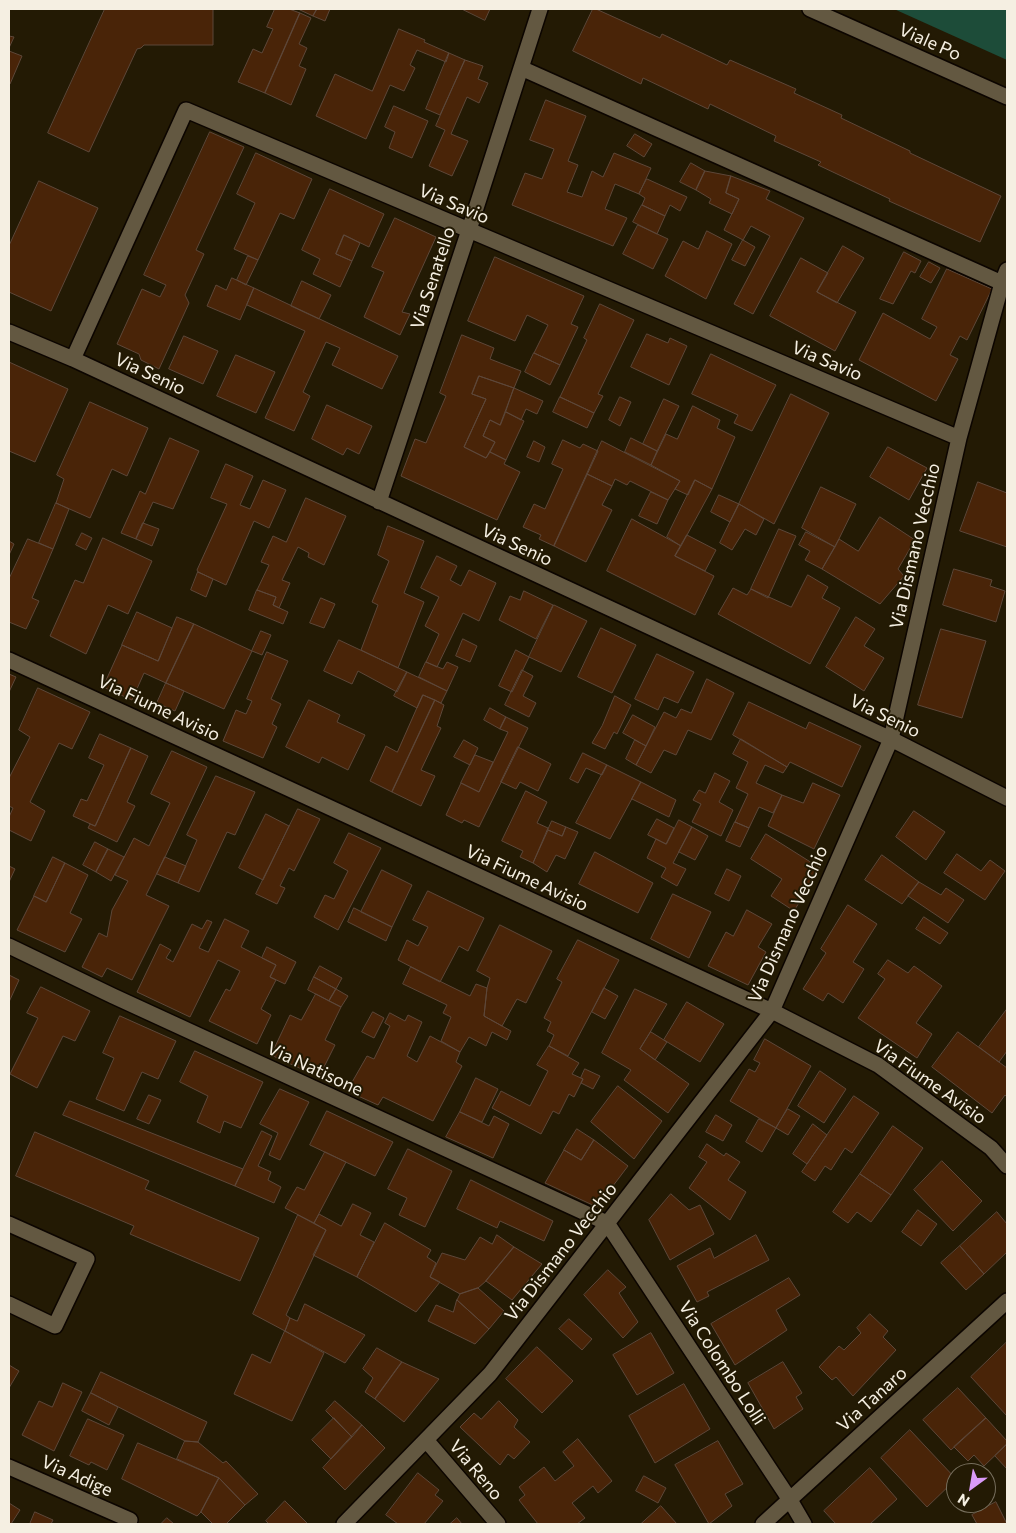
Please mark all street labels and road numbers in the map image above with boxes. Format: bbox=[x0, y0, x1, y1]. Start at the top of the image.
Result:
street label: Viale Po bbox=[896, 19, 964, 65]
street label: Via Savio bbox=[416, 180, 492, 228]
street label: Via Senatello bbox=[406, 224, 460, 332]
street label: Via Savio bbox=[789, 337, 865, 385]
street label: Via Senio bbox=[111, 348, 189, 400]
street label: Via Dismano Vecchio bbox=[885, 461, 945, 631]
street label: Via Senio bbox=[478, 519, 556, 571]
street label: Via Fiume Avisio bbox=[94, 670, 224, 746]
street label: Via Senio bbox=[846, 690, 924, 742]
street label: Via Fiume Avisio bbox=[462, 840, 592, 916]
street label: Via Dismano Vecchio bbox=[744, 842, 832, 1006]
street label: Via Fiume Avisio bbox=[869, 1035, 991, 1129]
street label: Via Natisone bbox=[263, 1037, 367, 1101]
street label: Via Dismano Vecchio bbox=[500, 1179, 622, 1325]
street label: Via Colombo Lolli bbox=[674, 1297, 770, 1429]
street label: Via Tanaro bbox=[833, 1362, 911, 1436]
street label: Via Reno bbox=[445, 1436, 507, 1504]
street label: Via Adige bbox=[38, 1451, 116, 1501]

